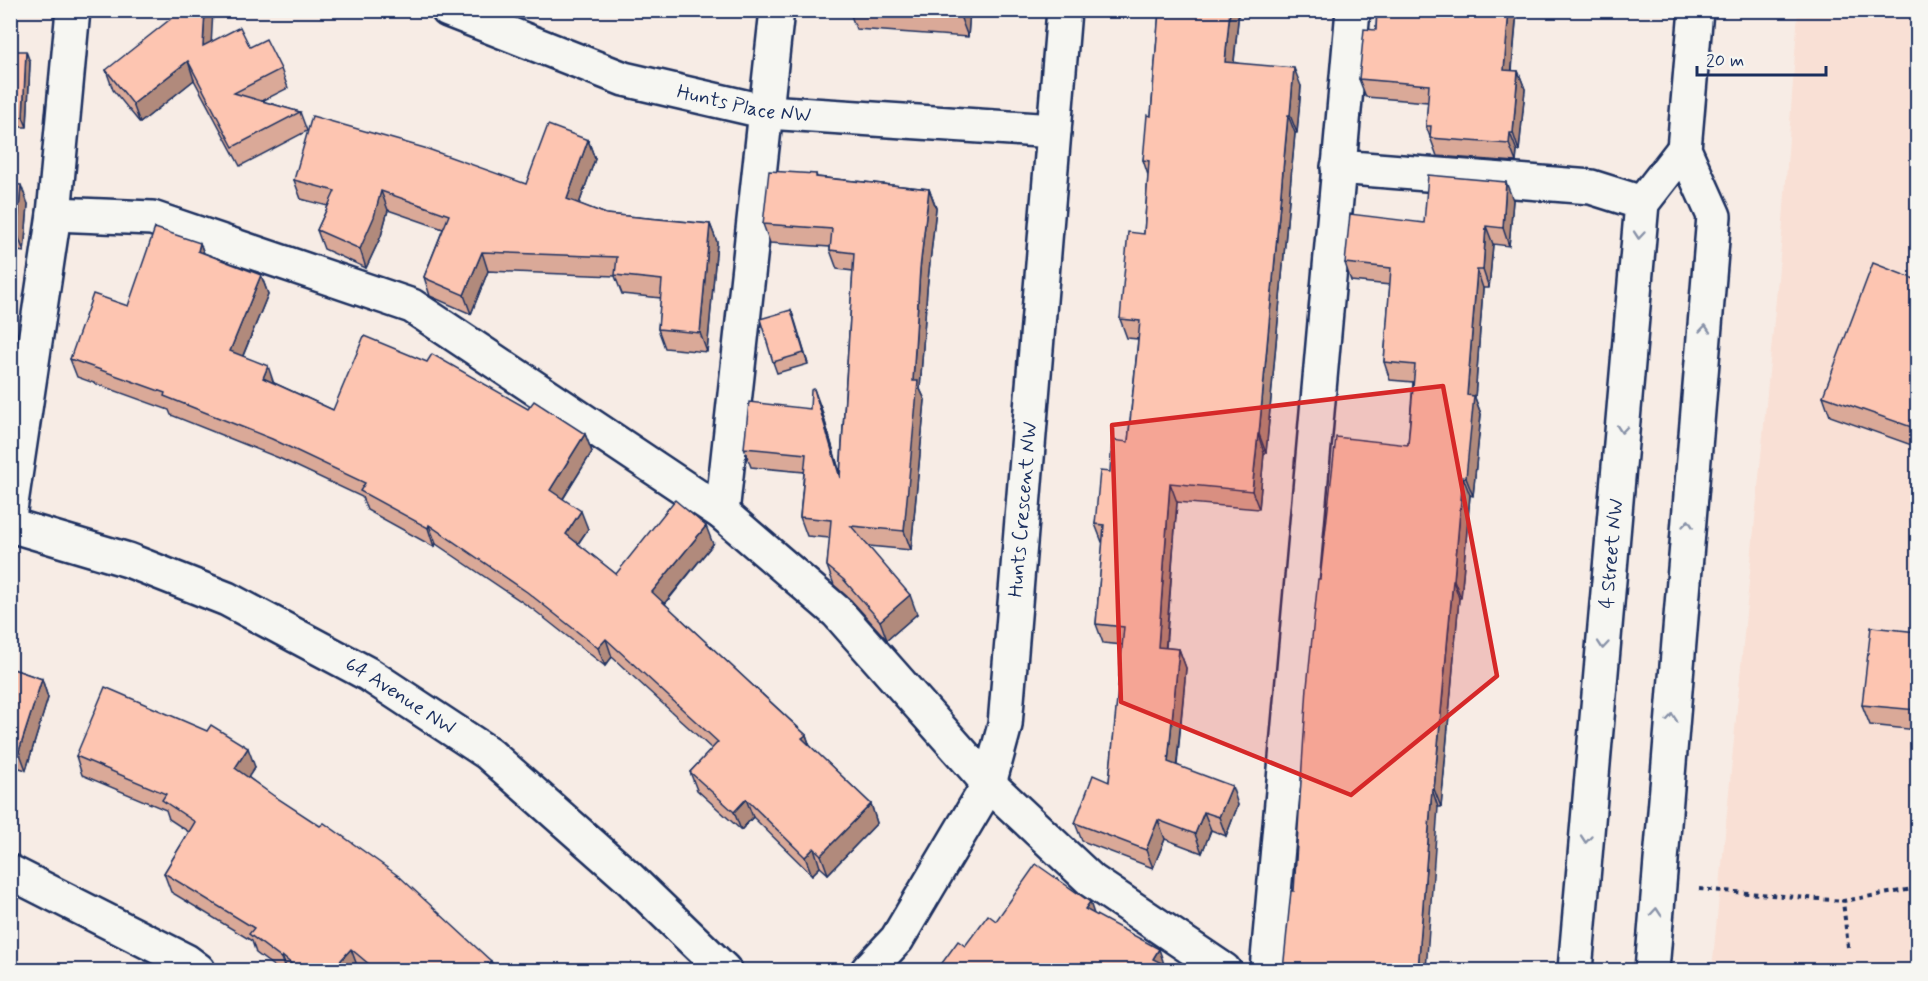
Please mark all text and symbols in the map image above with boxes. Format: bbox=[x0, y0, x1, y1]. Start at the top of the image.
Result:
scale bar bbox=[1697, 39, 1826, 77]
text: 20 m bbox=[1706, 49, 1744, 73]
street label: Hunts Place NW bbox=[674, 78, 812, 128]
one-way arrow bbox=[1633, 231, 1646, 240]
one-way arrow bbox=[1698, 325, 1711, 334]
street label: Hunts Crescent NW bbox=[1002, 420, 1043, 598]
one-way arrow bbox=[1616, 425, 1629, 434]
street label: 4 Street NW bbox=[1593, 497, 1630, 610]
one-way arrow bbox=[1682, 519, 1695, 528]
one-way arrow bbox=[1597, 640, 1610, 649]
street label: 64 Avenue NW bbox=[340, 651, 461, 741]
one-way arrow bbox=[1666, 713, 1679, 722]
one-way arrow bbox=[1580, 834, 1593, 843]
one-way arrow bbox=[1650, 908, 1663, 917]

